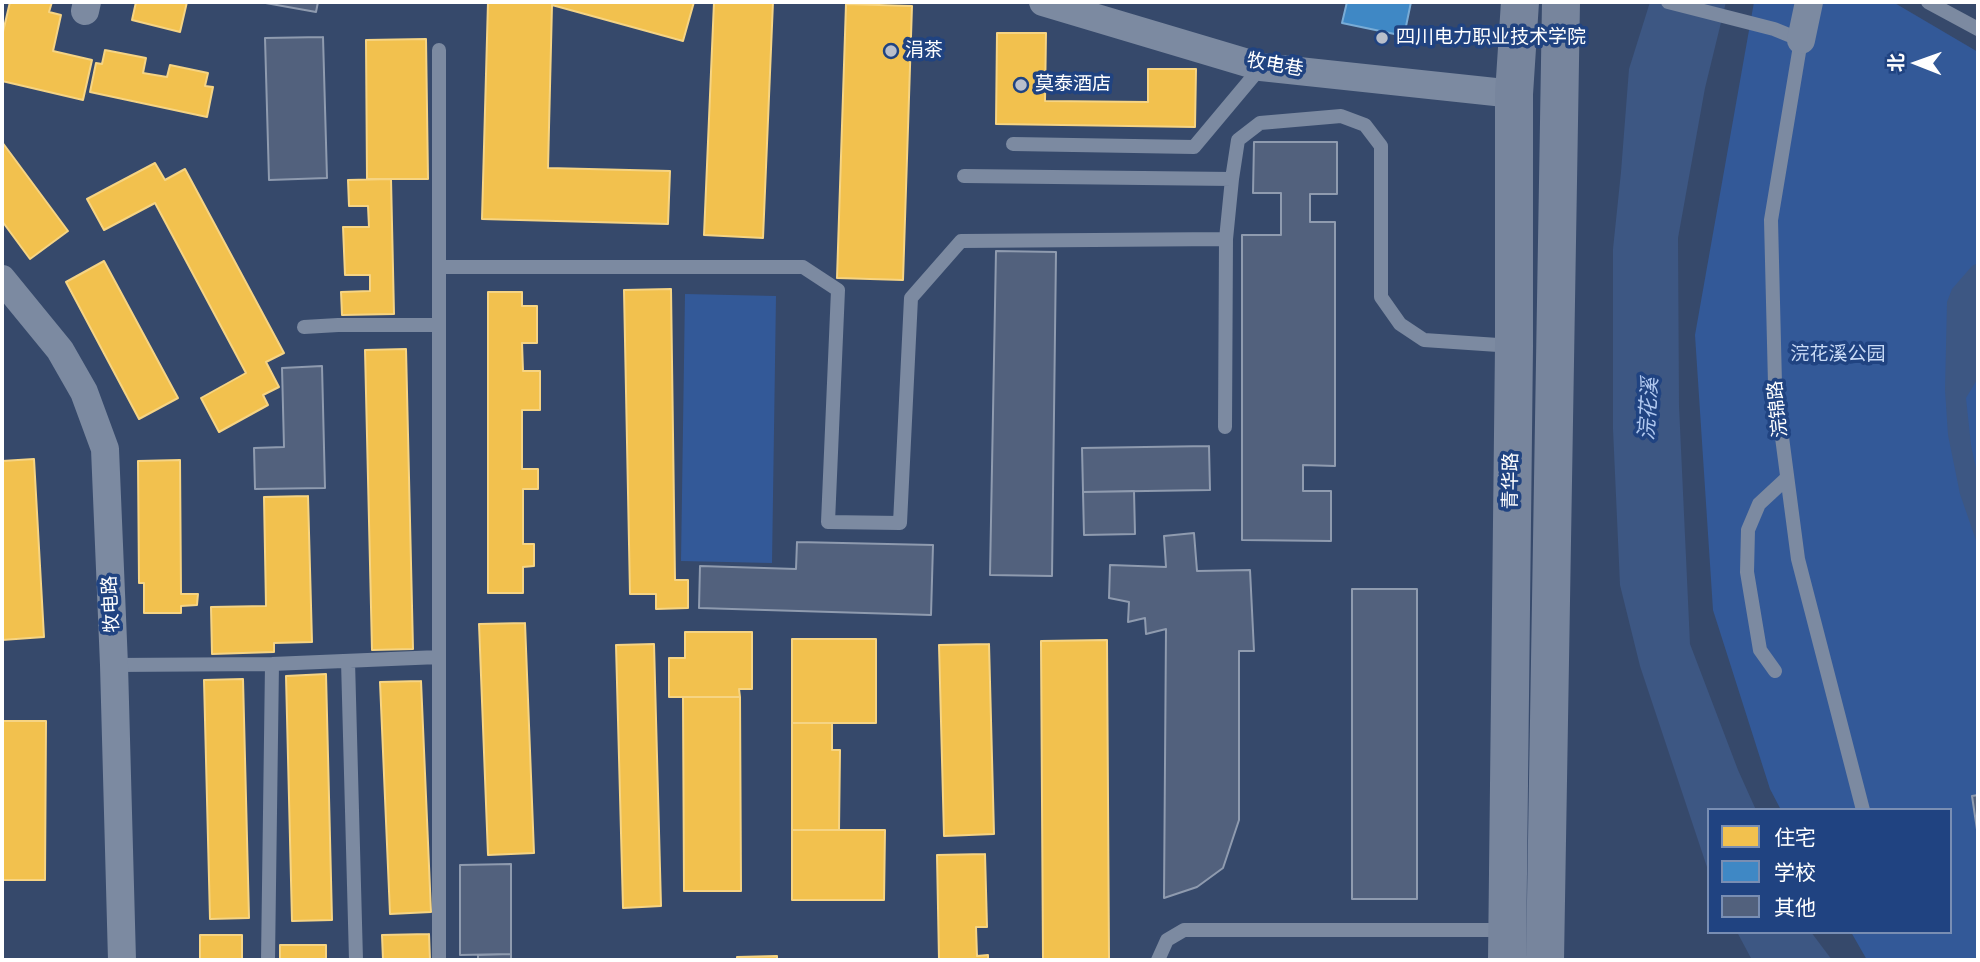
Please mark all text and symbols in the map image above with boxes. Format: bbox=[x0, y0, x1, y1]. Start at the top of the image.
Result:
place label: 四川电力职业技术学院 bbox=[1396, 27, 1586, 49]
north arrow bbox=[1882, 28, 1952, 98]
marker: 四川电力职业技术学院 bbox=[1374, 30, 1390, 46]
place label: 涓茶 bbox=[905, 40, 943, 62]
marker: 涓茶 bbox=[883, 43, 899, 59]
street label: 牧电巷 bbox=[1245, 50, 1305, 82]
text: 北 bbox=[1881, 53, 1910, 72]
place label: 莫泰酒店 bbox=[1035, 74, 1111, 96]
marker: 莫泰酒店 bbox=[1013, 77, 1029, 93]
park label: 浣花溪公园 bbox=[1791, 344, 1885, 366]
water label: 浣花溪 bbox=[1635, 377, 1665, 441]
street label: 浣锦路 bbox=[1765, 379, 1793, 439]
street label: 青华路 bbox=[1500, 452, 1524, 510]
street label: 牧电路 bbox=[99, 575, 125, 633]
legend bbox=[1707, 808, 1952, 934]
text: 住宅 bbox=[1774, 821, 1816, 853]
text: 学校 bbox=[1774, 856, 1816, 888]
text: 其他 bbox=[1774, 891, 1816, 923]

